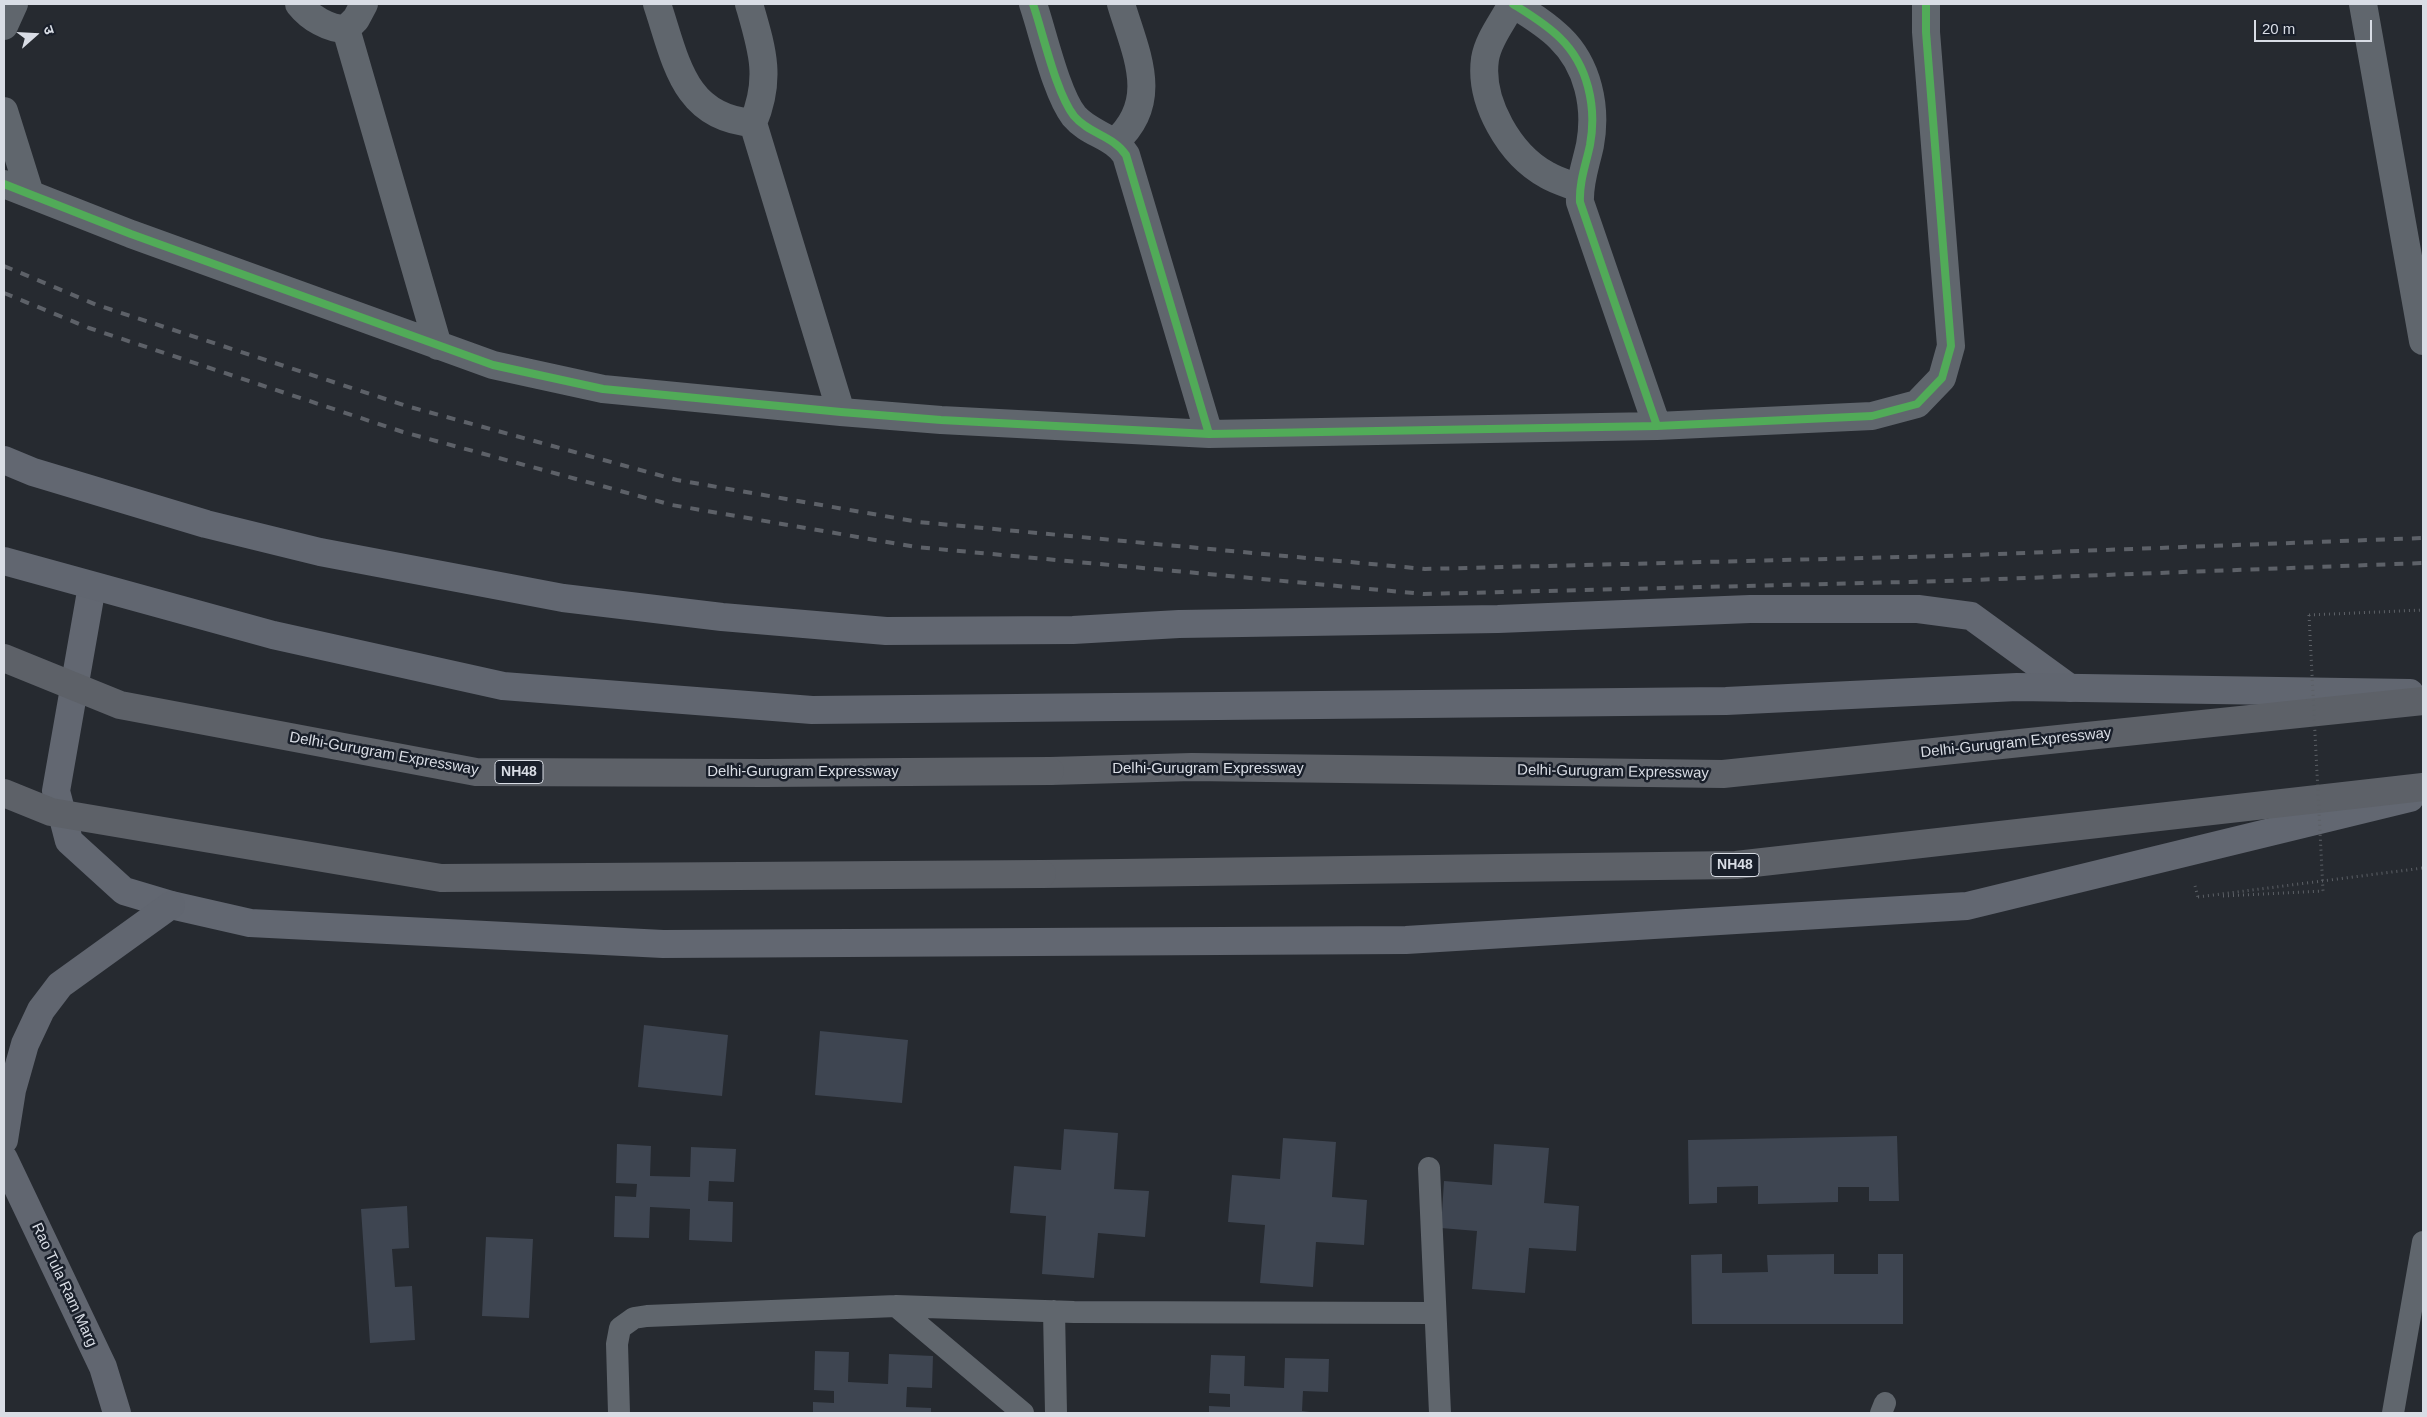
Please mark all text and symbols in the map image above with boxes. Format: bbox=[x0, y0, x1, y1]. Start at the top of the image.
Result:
north arrow bbox=[10, 10, 60, 60]
scale bar bbox=[2257, 10, 2374, 42]
text: 20 m bbox=[2262, 20, 2295, 37]
text: उ bbox=[40, 24, 58, 37]
street label: Delhi-Gurugram Expressway bbox=[1920, 724, 2112, 762]
street label: Delhi-Gurugram Expressway bbox=[288, 728, 480, 780]
road number: NH48 bbox=[495, 760, 543, 784]
street label: Delhi-Gurugram Expressway bbox=[1112, 760, 1304, 778]
street label: Delhi-Gurugram Expressway bbox=[1517, 761, 1709, 783]
street label: Delhi-Gurugram Expressway bbox=[707, 763, 899, 781]
road number: NH48 bbox=[1711, 854, 1759, 876]
street label: Rao Tula Ram Marg bbox=[27, 1220, 101, 1350]

